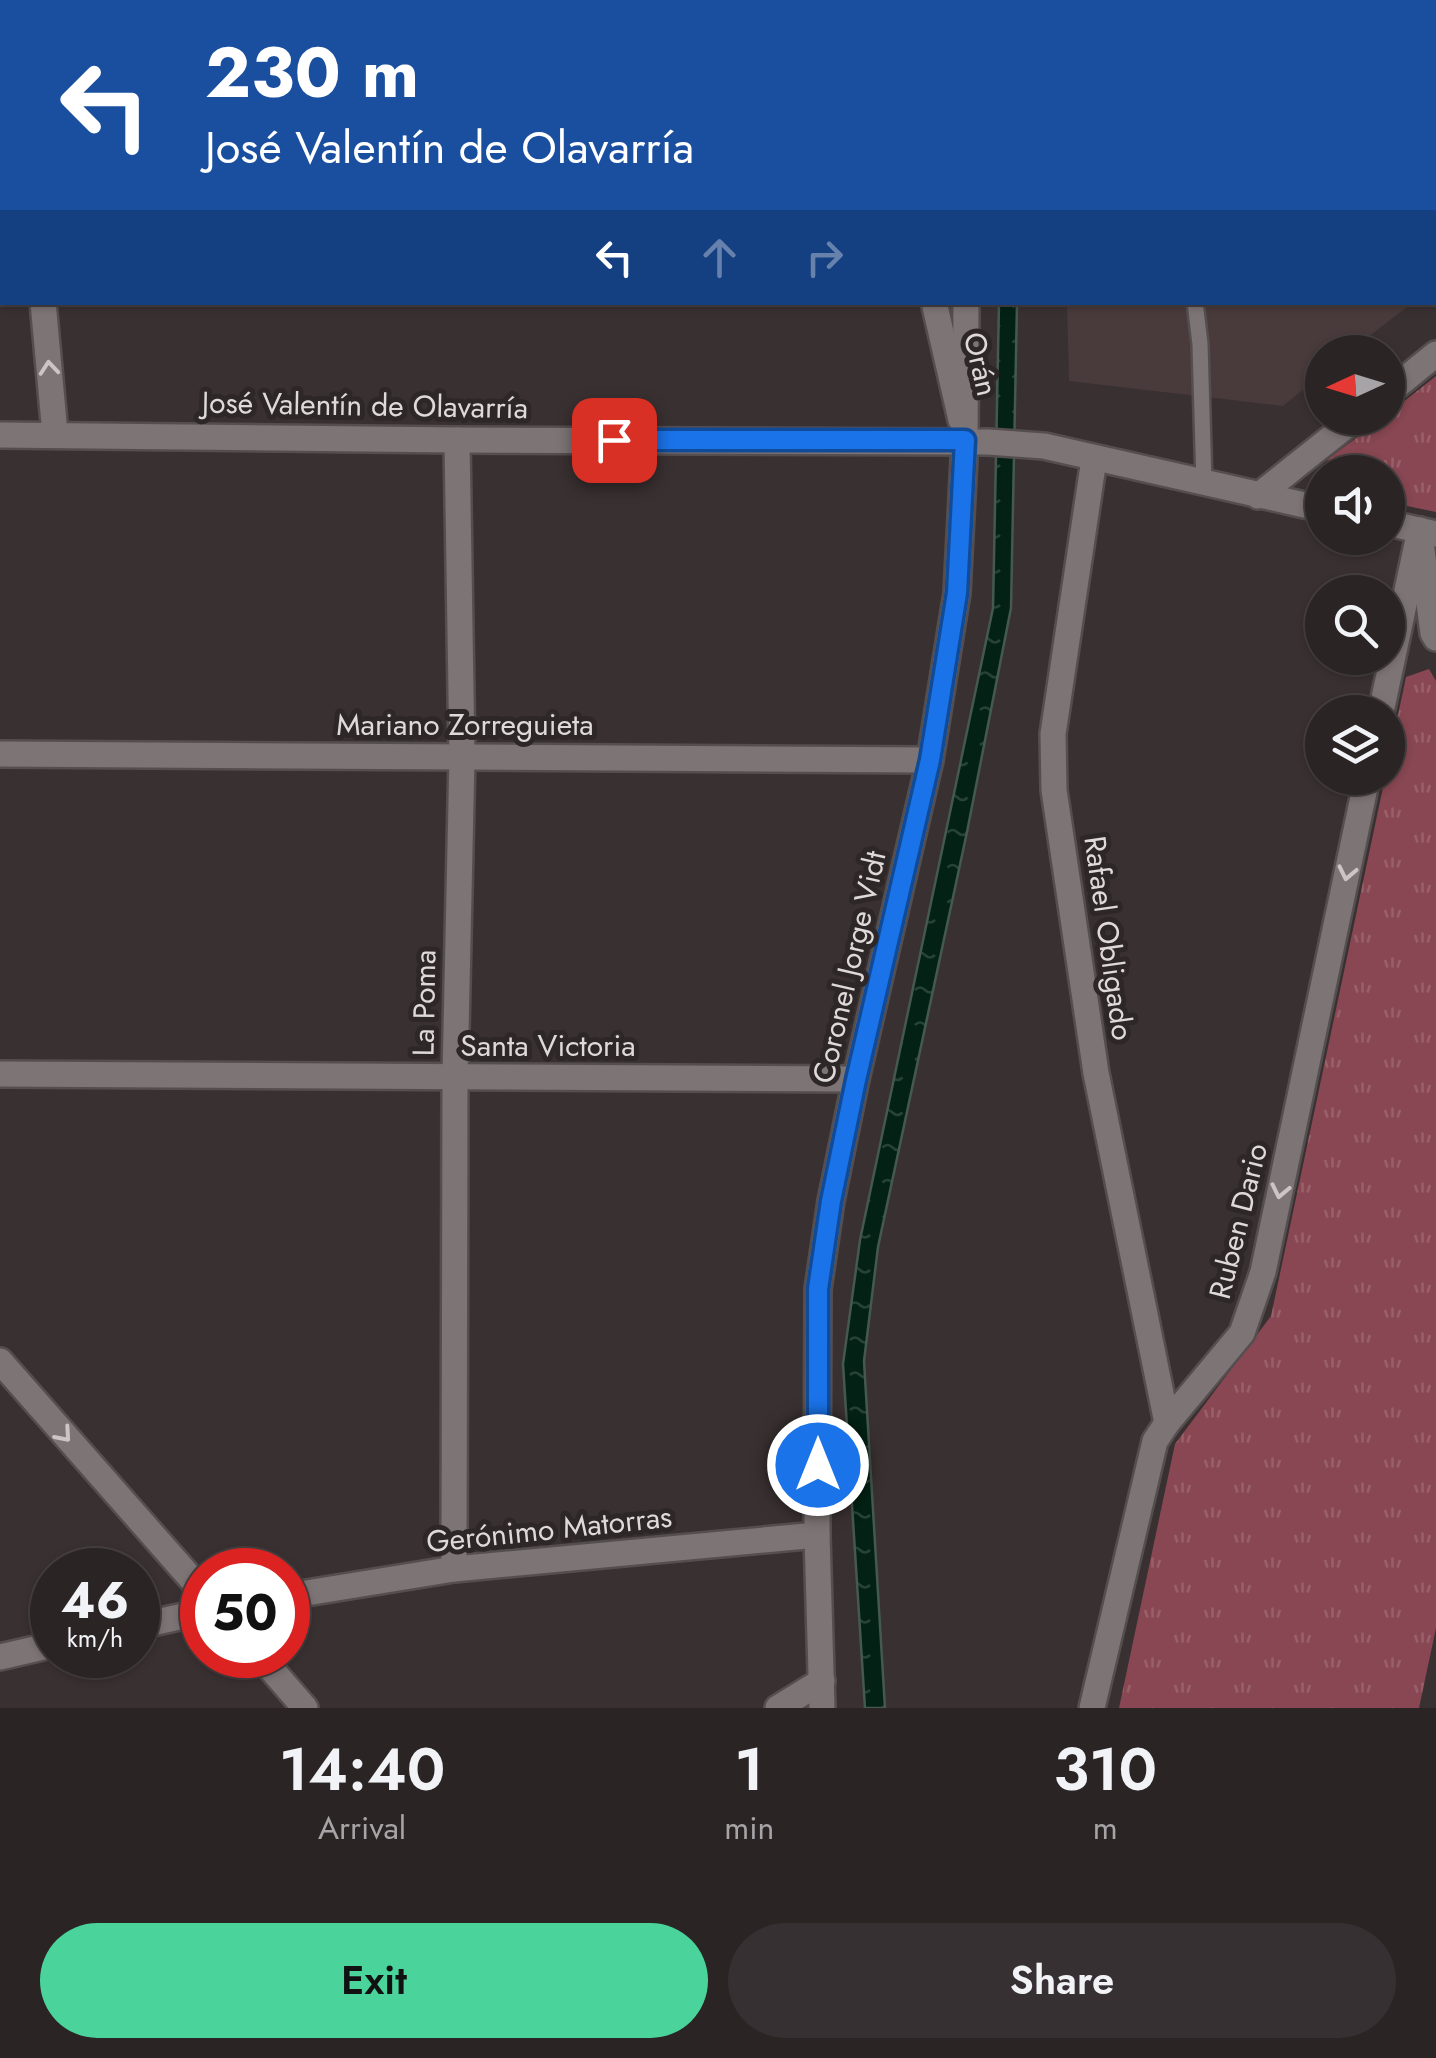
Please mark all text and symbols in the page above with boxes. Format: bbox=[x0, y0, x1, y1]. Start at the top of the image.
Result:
text: 230 m bbox=[205, 22, 419, 123]
icon: left bbox=[40, 40, 170, 170]
text: José Valentín de Olavarría bbox=[205, 115, 694, 180]
icon: left bbox=[587, 230, 642, 285]
icon: ahead bbox=[692, 230, 747, 285]
icon: right bbox=[797, 230, 852, 285]
street label: Orán bbox=[953, 328, 1009, 400]
north arrow bbox=[1305, 335, 1405, 435]
map controls bbox=[1305, 335, 1405, 795]
one-way arrow bbox=[39, 360, 61, 376]
street label: José Valentín de Olavarría bbox=[198, 381, 528, 429]
pin bbox=[572, 398, 657, 483]
icon: arrive bbox=[587, 413, 642, 468]
button: sound bbox=[1305, 455, 1405, 555]
button: search bbox=[1305, 575, 1405, 675]
button: layers bbox=[1305, 695, 1405, 795]
street label: Mariano Zorreguieta bbox=[336, 703, 594, 746]
street label: Rafael Obligado bbox=[1073, 833, 1145, 1043]
street label: Coronel Jorge Vidt bbox=[801, 846, 897, 1087]
one-way arrow bbox=[1338, 864, 1359, 881]
street label: La Poma bbox=[402, 949, 446, 1057]
street label: Santa Victoria bbox=[460, 1024, 636, 1067]
street label: Ruben Dario bbox=[1198, 1139, 1278, 1303]
one-way arrow bbox=[1271, 1182, 1292, 1199]
position arrow bbox=[766, 1413, 870, 1517]
one-way arrow bbox=[53, 1423, 71, 1442]
street label: Gerónimo Matorras bbox=[424, 1495, 674, 1563]
speed limit sign: 50 bbox=[180, 1548, 310, 1678]
text: 46 bbox=[61, 1564, 129, 1637]
text: km/h bbox=[67, 1620, 123, 1656]
text: 14:40 bbox=[279, 1726, 445, 1813]
text: 1 bbox=[735, 1726, 764, 1813]
text: 310 bbox=[1053, 1726, 1157, 1813]
text: Arrival bbox=[318, 1805, 406, 1851]
text: min bbox=[724, 1805, 774, 1851]
text: m bbox=[1093, 1805, 1118, 1851]
button: Exit bbox=[40, 1923, 708, 2038]
button: Share bbox=[728, 1923, 1396, 2038]

